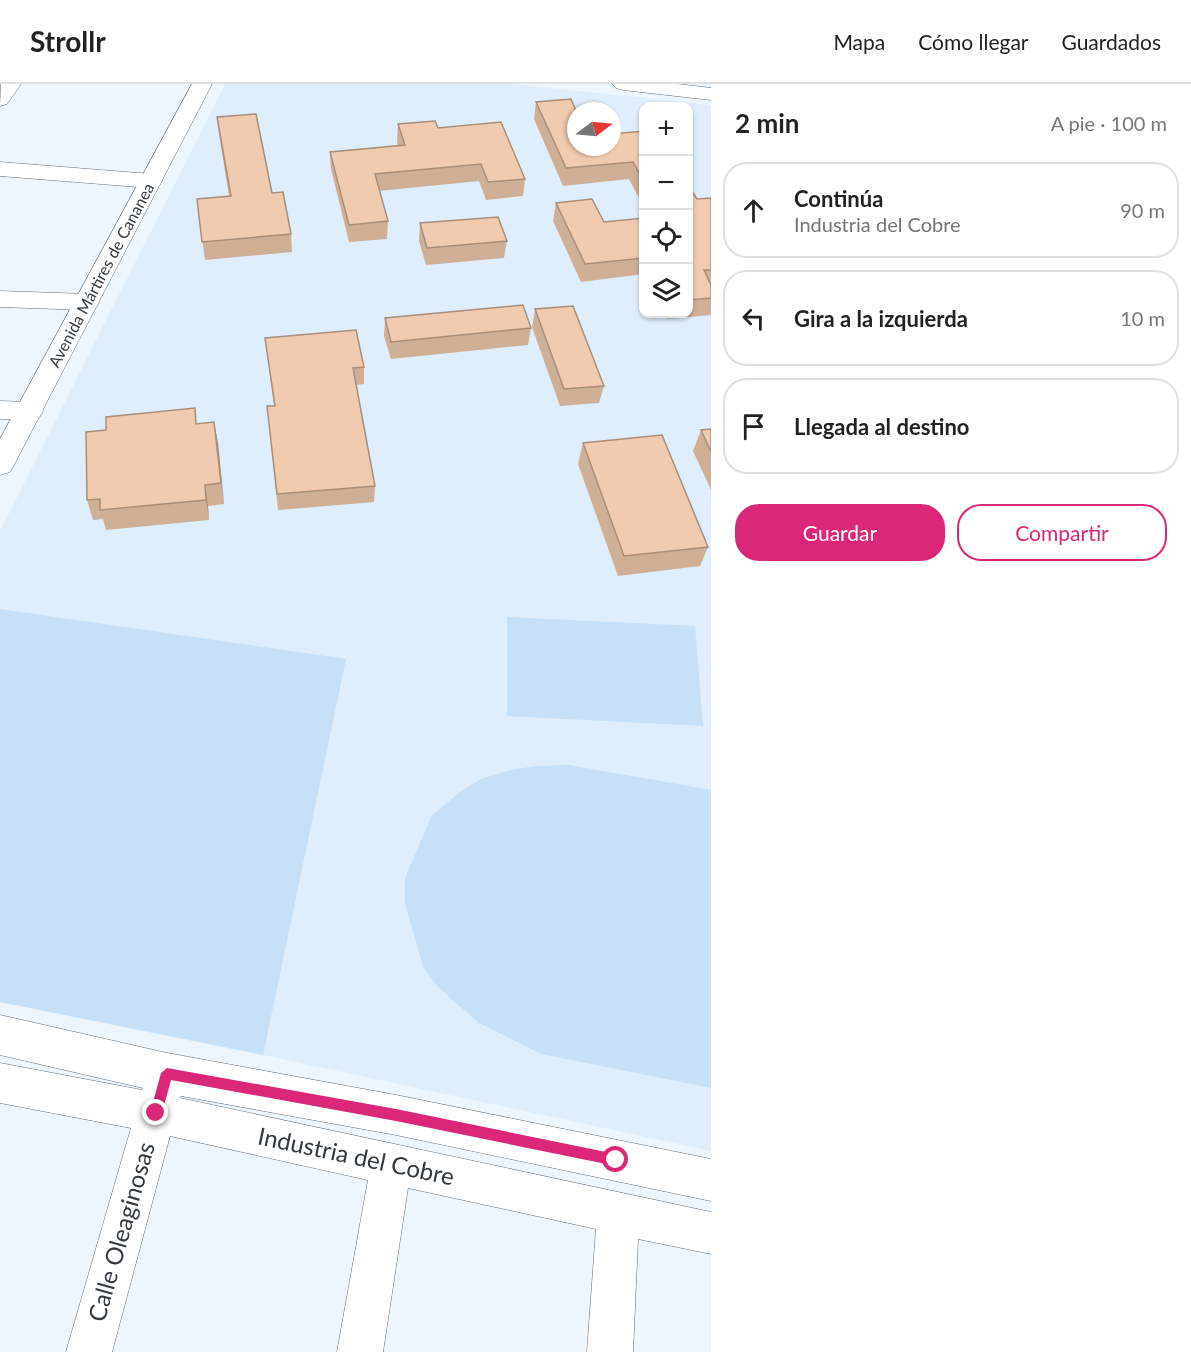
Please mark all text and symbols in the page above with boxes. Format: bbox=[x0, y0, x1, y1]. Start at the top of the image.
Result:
text: Strollr bbox=[30, 24, 106, 58]
text: Mapa bbox=[833, 29, 885, 54]
text: Cómo llegar bbox=[918, 29, 1029, 54]
text: Guardados bbox=[1062, 29, 1161, 54]
north arrow bbox=[567, 102, 621, 156]
map controls bbox=[639, 102, 693, 318]
button: + bbox=[639, 102, 693, 156]
text: 2 min bbox=[735, 107, 799, 139]
text: A pie · 100 m bbox=[1051, 111, 1167, 135]
button: − bbox=[639, 156, 693, 210]
street label: Avenida Mártires de Cananea bbox=[44, 179, 157, 370]
text: Continúa bbox=[794, 185, 883, 212]
icon: ahead bbox=[737, 194, 770, 227]
text: 90 m bbox=[1120, 198, 1165, 222]
button: locate bbox=[639, 210, 693, 264]
text: Industria del Cobre bbox=[794, 212, 961, 236]
button: layers bbox=[639, 264, 693, 318]
icon: left bbox=[737, 302, 770, 335]
text: Gira a la izquierda bbox=[794, 305, 968, 332]
text: 10 m bbox=[1120, 306, 1165, 330]
icon: arrive bbox=[737, 410, 770, 443]
text: Llegada al destino bbox=[794, 413, 970, 440]
button: Guardar bbox=[735, 504, 945, 561]
button: Compartir bbox=[957, 504, 1167, 561]
route end bbox=[142, 1099, 168, 1125]
street label: Industria del Cobre bbox=[255, 1121, 457, 1191]
street label: Calle Oleaginosas bbox=[81, 1139, 160, 1325]
route start bbox=[602, 1146, 628, 1172]

